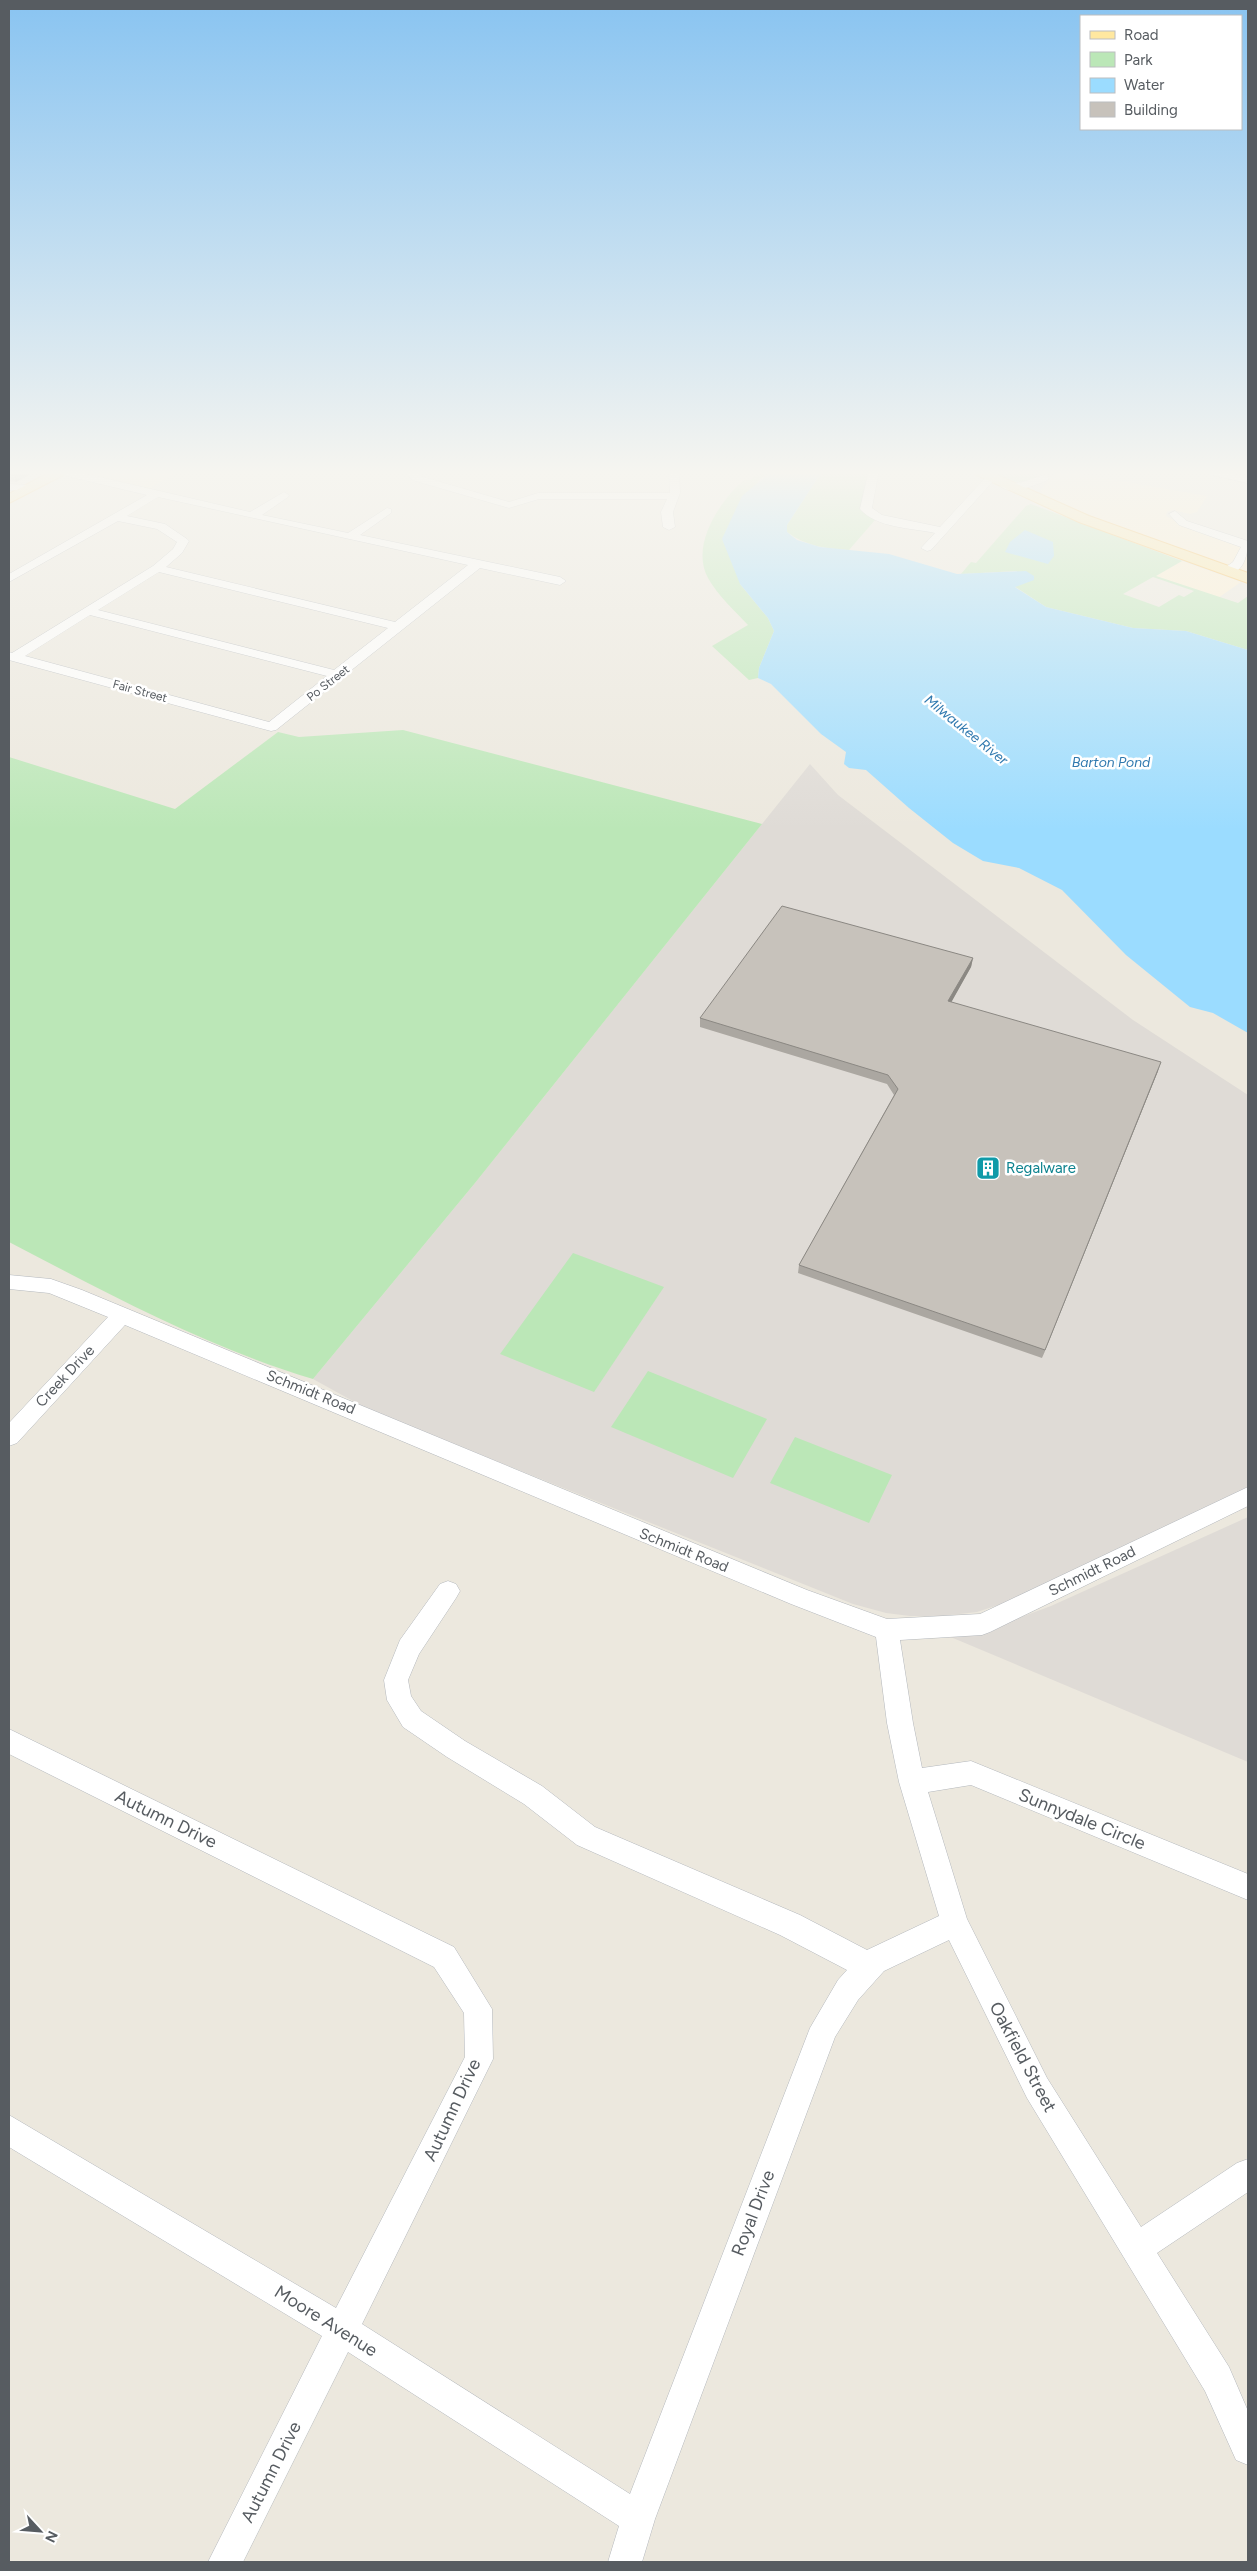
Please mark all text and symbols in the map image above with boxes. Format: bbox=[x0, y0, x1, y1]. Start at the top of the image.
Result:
legend bbox=[1080, 15, 1242, 130]
text: Road bbox=[1124, 26, 1159, 44]
text: Park bbox=[1124, 51, 1153, 69]
text: Water bbox=[1124, 76, 1164, 94]
text: Building bbox=[1124, 101, 1178, 119]
street label: Po Street bbox=[304, 662, 353, 704]
street label: Fair Street bbox=[111, 677, 169, 705]
water label: Milwaukee River bbox=[921, 691, 1012, 770]
water label: Barton Pond bbox=[1072, 754, 1151, 771]
building icon: Regalware bbox=[975, 1155, 1001, 1181]
place label: Regalware bbox=[1006, 1159, 1076, 1177]
street label: Creek Drive bbox=[32, 1341, 98, 1411]
street label: Schmidt Road bbox=[264, 1366, 358, 1418]
street label: Schmidt Road bbox=[637, 1524, 731, 1576]
street label: Schmidt Road bbox=[1046, 1542, 1138, 1600]
street label: Sunnydale Circle bbox=[1015, 1784, 1149, 1855]
street label: Autumn Drive bbox=[112, 1785, 221, 1853]
street label: Oakfield Street bbox=[985, 1998, 1061, 2116]
street label: Autumn Drive bbox=[419, 2055, 485, 2165]
street label: Royal Drive bbox=[727, 2167, 779, 2259]
street label: Moore Avenue bbox=[270, 2281, 382, 2362]
street label: Autumn Drive bbox=[236, 2418, 306, 2526]
north arrow bbox=[15, 2506, 65, 2556]
text: N bbox=[41, 2528, 61, 2545]

